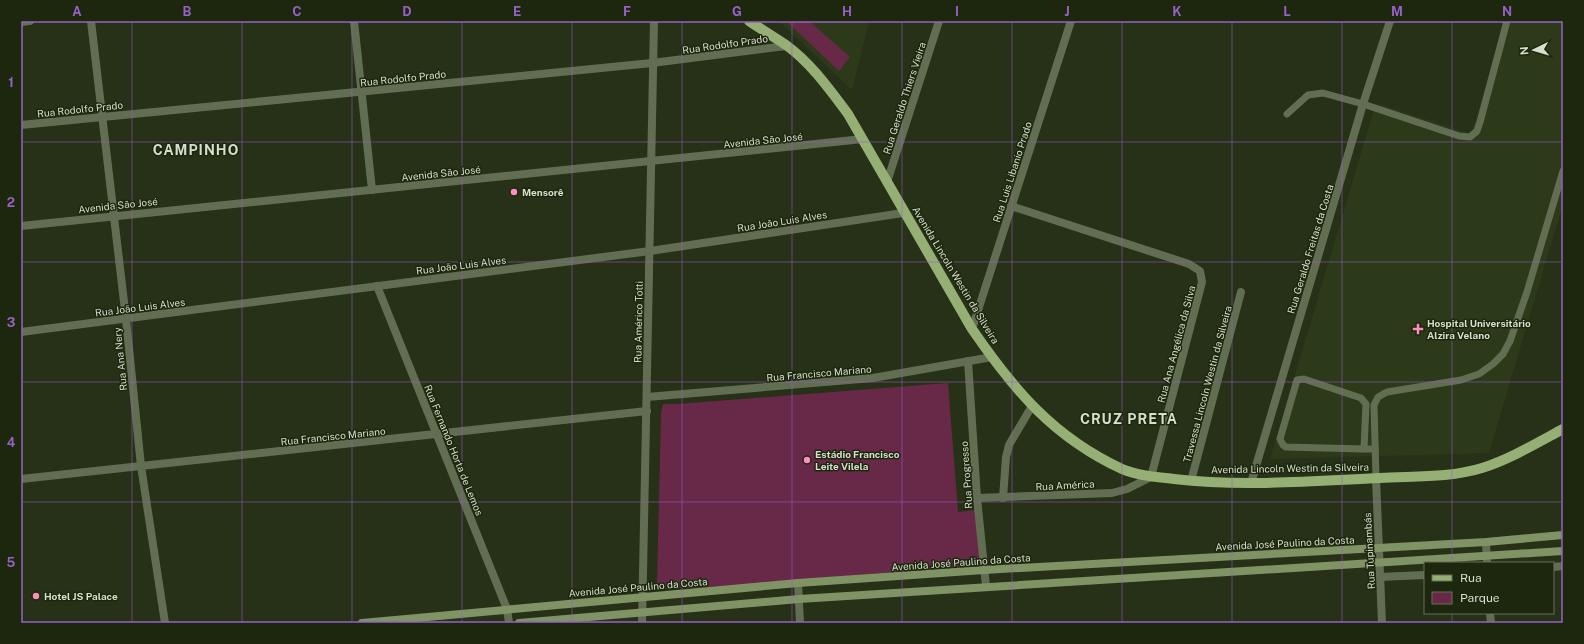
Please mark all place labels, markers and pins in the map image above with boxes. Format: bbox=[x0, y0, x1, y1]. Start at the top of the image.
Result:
place label: Mensorê bbox=[522, 186, 564, 198]
marker: Mensorê bbox=[509, 187, 519, 197]
place label: Hospital Universitário Alzira Velano bbox=[1427, 317, 1531, 341]
marker: Hospital Universitário Alzira Velano bbox=[1412, 323, 1424, 335]
place label: Estádio Francisco Leite Vilela bbox=[815, 448, 900, 472]
marker: Estádio Francisco Leite Vilela bbox=[802, 455, 812, 465]
place label: Hotel JS Palace bbox=[44, 590, 118, 602]
marker: Hotel JS Palace bbox=[31, 591, 41, 601]

